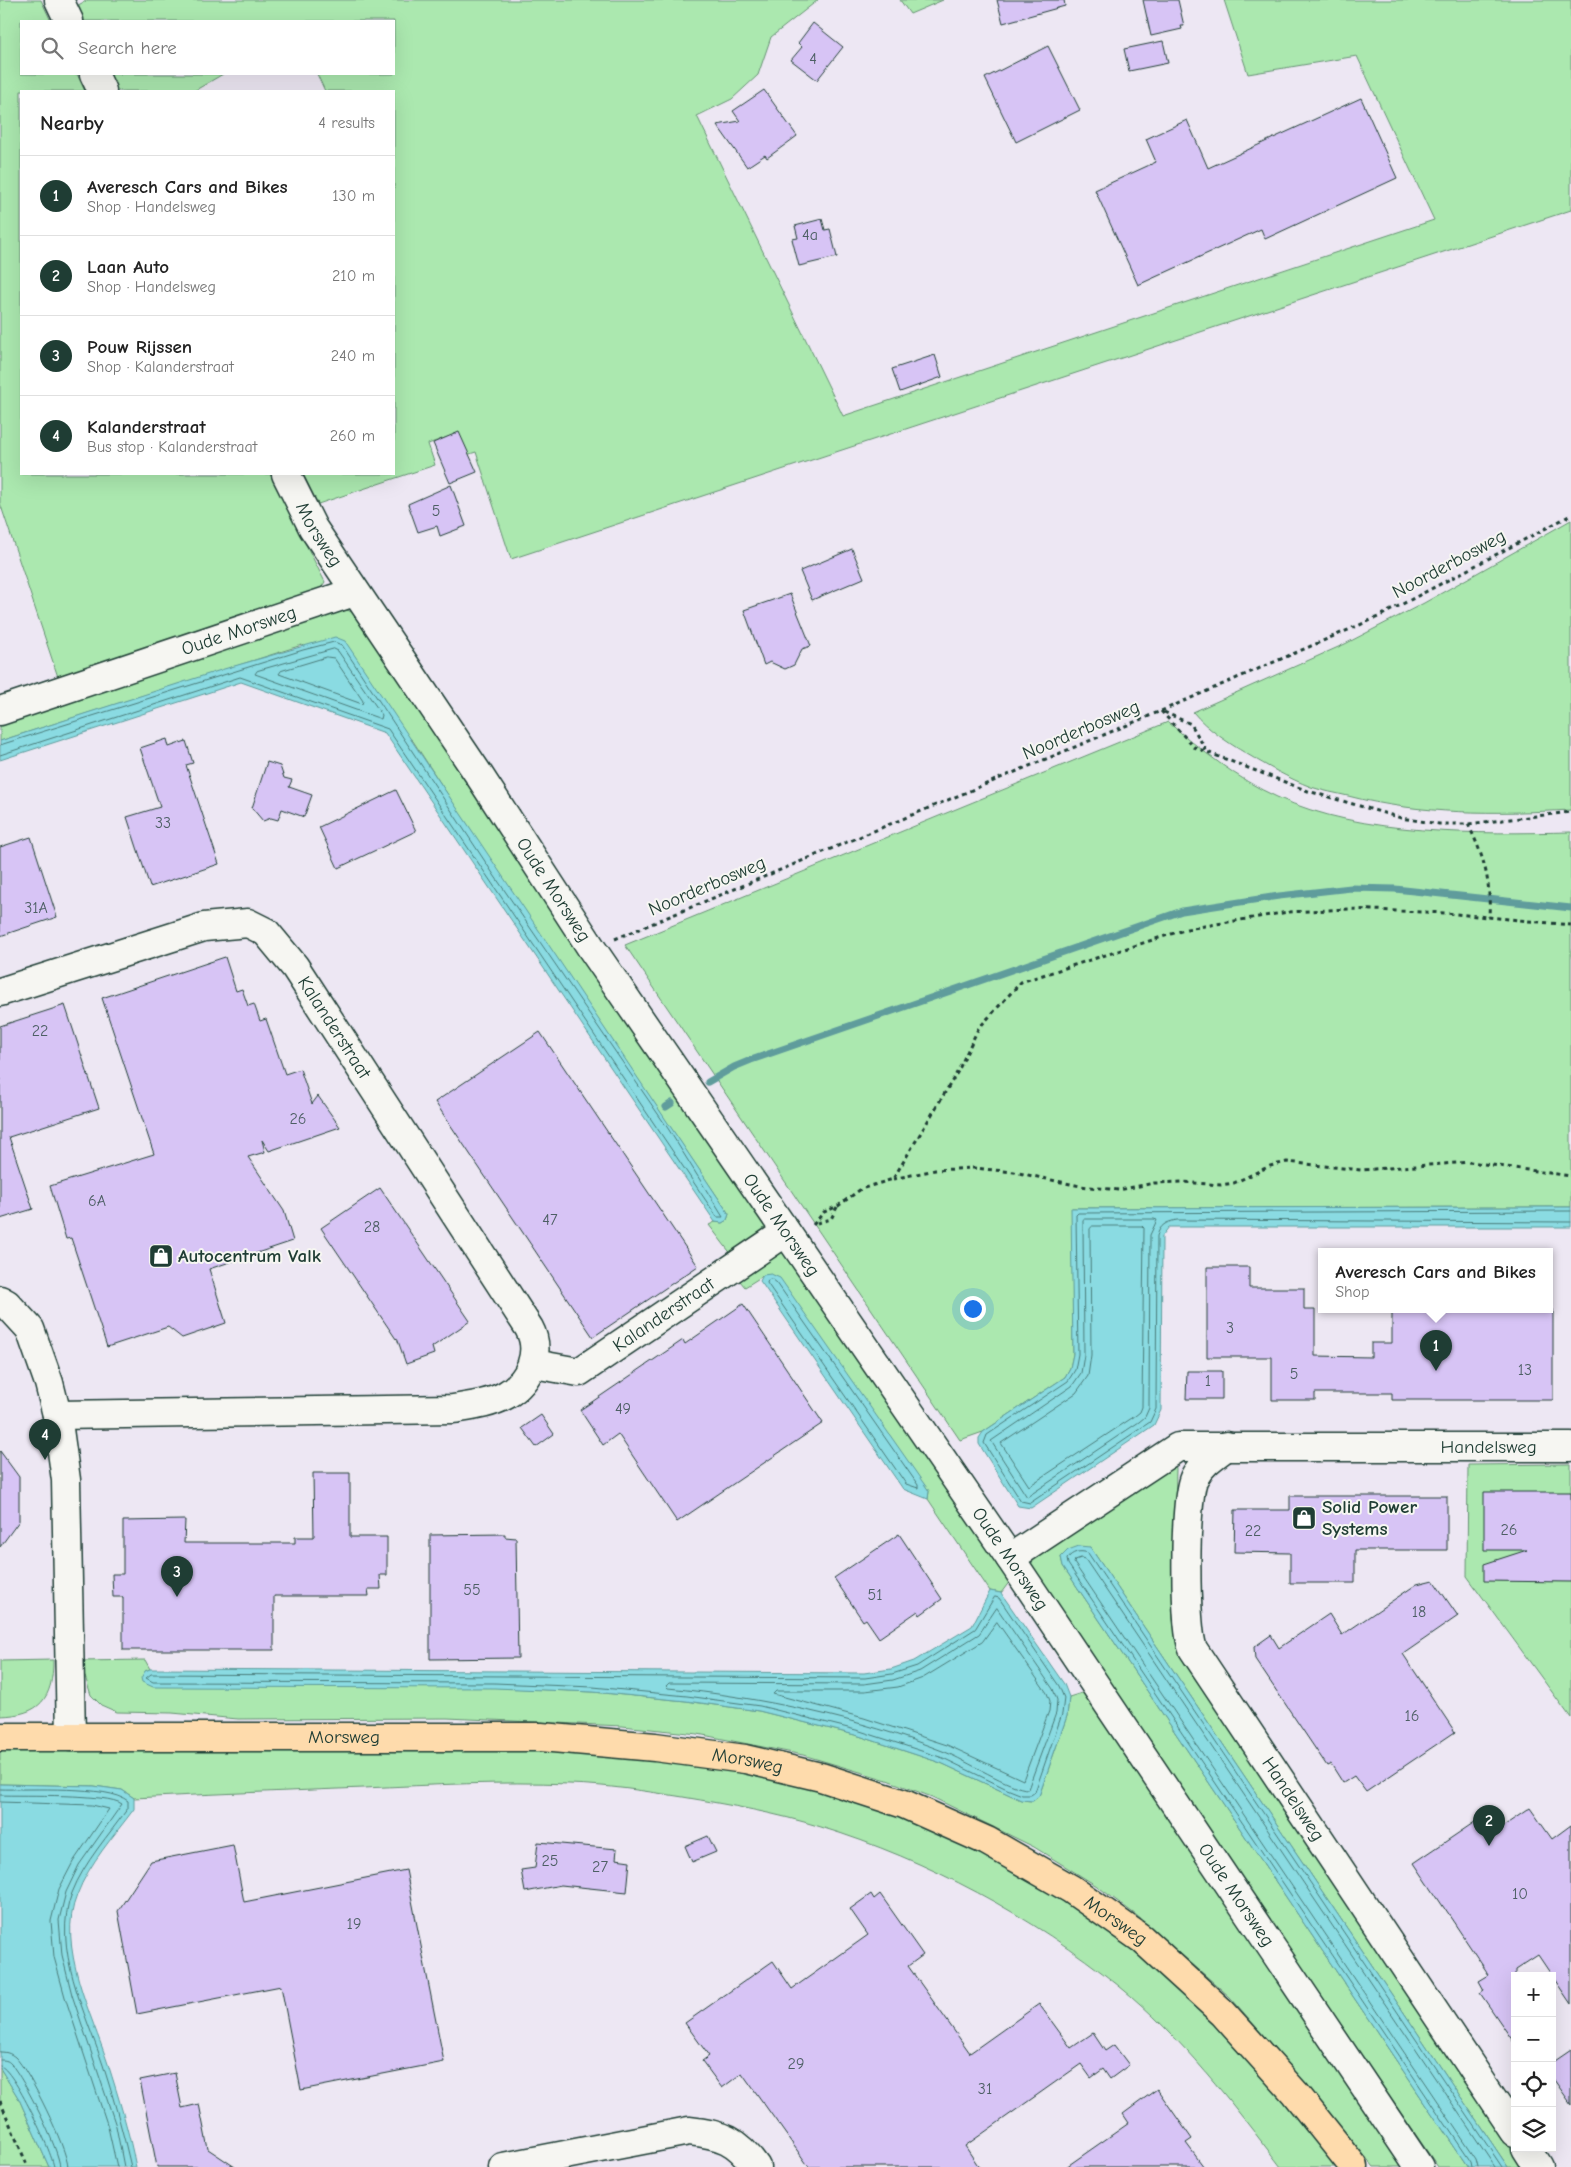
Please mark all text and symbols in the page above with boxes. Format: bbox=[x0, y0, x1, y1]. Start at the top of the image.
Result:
search box bbox=[20, 20, 395, 75]
icon: search bbox=[38, 34, 66, 62]
text: Search here bbox=[78, 37, 177, 59]
house number: 4 bbox=[809, 50, 817, 68]
text: Nearby bbox=[40, 111, 104, 135]
text: 4 results bbox=[318, 114, 375, 132]
text: Averesch Cars and Bikes bbox=[87, 176, 288, 198]
text: 1 bbox=[53, 187, 59, 205]
text: 130 m bbox=[332, 187, 375, 205]
text: Shop · Handelsweg bbox=[87, 198, 216, 216]
house number: 4a bbox=[802, 226, 818, 244]
text: Laan Auto bbox=[87, 256, 169, 278]
text: 2 bbox=[52, 267, 60, 285]
text: 210 m bbox=[332, 267, 375, 285]
text: Shop · Handelsweg bbox=[87, 278, 216, 296]
text: Pouw Rijssen bbox=[87, 336, 192, 358]
text: 3 bbox=[52, 347, 60, 365]
text: 240 m bbox=[331, 347, 375, 365]
text: Shop · Kalanderstraat bbox=[87, 358, 234, 376]
text: Kalanderstraat bbox=[87, 416, 206, 438]
text: 4 bbox=[52, 427, 60, 445]
text: 260 m bbox=[330, 427, 375, 445]
text: Bus stop · Kalanderstraat bbox=[87, 438, 257, 456]
street label: Morsweg bbox=[291, 499, 347, 571]
house number: 5 bbox=[432, 502, 440, 520]
street label: Noorderbosweg bbox=[1389, 525, 1509, 603]
street label: Oude Morsweg bbox=[178, 601, 299, 660]
street label: Noorderbosweg bbox=[1019, 695, 1143, 765]
house number: 33 bbox=[155, 814, 171, 832]
street label: Oude Morsweg bbox=[512, 834, 596, 946]
street label: Noorderbosweg bbox=[645, 851, 769, 921]
house number: 31A bbox=[24, 899, 48, 917]
street label: Kalanderstraat bbox=[293, 972, 376, 1083]
house number: 22 bbox=[32, 1022, 48, 1040]
house number: 26 bbox=[289, 1110, 307, 1128]
street label: Oude Morsweg bbox=[738, 1169, 824, 1281]
house number: 6A bbox=[88, 1192, 106, 1210]
house number: 47 bbox=[542, 1211, 558, 1229]
house number: 28 bbox=[364, 1218, 380, 1236]
shop icon: Autocentrum Valk bbox=[148, 1243, 174, 1269]
place label: Autocentrum Valk bbox=[178, 1245, 322, 1267]
popup bbox=[1318, 1248, 1553, 1313]
text: Averesch Cars and Bikes bbox=[1335, 1261, 1536, 1283]
street label: Kalanderstraat bbox=[609, 1272, 719, 1357]
text: Shop bbox=[1335, 1283, 1370, 1301]
your location bbox=[960, 1296, 986, 1322]
house number: 3 bbox=[1226, 1319, 1234, 1337]
pin: 1 bbox=[1420, 1330, 1452, 1371]
house number: 13 bbox=[1518, 1361, 1532, 1379]
house number: 5 bbox=[1290, 1365, 1298, 1383]
house number: 1 bbox=[1205, 1372, 1211, 1390]
house number: 49 bbox=[615, 1400, 631, 1418]
pin: 4 bbox=[29, 1419, 61, 1460]
street label: Handelsweg bbox=[1440, 1436, 1537, 1458]
place label: Solid Power Systems bbox=[1322, 1496, 1417, 1540]
street label: Oude Morsweg bbox=[967, 1503, 1053, 1615]
shop icon: Solid Power Systems bbox=[1291, 1505, 1317, 1531]
house number: 26 bbox=[1500, 1521, 1518, 1539]
house number: 22 bbox=[1245, 1522, 1261, 1540]
pin: 3 bbox=[161, 1556, 193, 1597]
house number: 55 bbox=[463, 1581, 481, 1599]
house number: 51 bbox=[867, 1586, 883, 1604]
house number: 18 bbox=[1412, 1603, 1426, 1621]
house number: 16 bbox=[1404, 1707, 1420, 1725]
street label: Morsweg bbox=[308, 1726, 380, 1748]
street label: Morsweg bbox=[711, 1744, 785, 1779]
street label: Handelsweg bbox=[1257, 1753, 1329, 1845]
pin: 2 bbox=[1473, 1805, 1505, 1846]
street label: Oude Morsweg bbox=[1194, 1839, 1279, 1951]
house number: 25 bbox=[541, 1852, 559, 1870]
house number: 27 bbox=[592, 1858, 608, 1876]
house number: 10 bbox=[1512, 1885, 1528, 1903]
street label: Morsweg bbox=[1080, 1891, 1152, 1950]
house number: 19 bbox=[347, 1915, 361, 1933]
map controls bbox=[1511, 1972, 1556, 2152]
button: + bbox=[1511, 1972, 1556, 2017]
button: − bbox=[1511, 2017, 1556, 2062]
house number: 29 bbox=[788, 2055, 804, 2073]
button: locate bbox=[1511, 2062, 1556, 2107]
house number: 31 bbox=[978, 2080, 992, 2098]
button: layers bbox=[1511, 2107, 1556, 2152]

